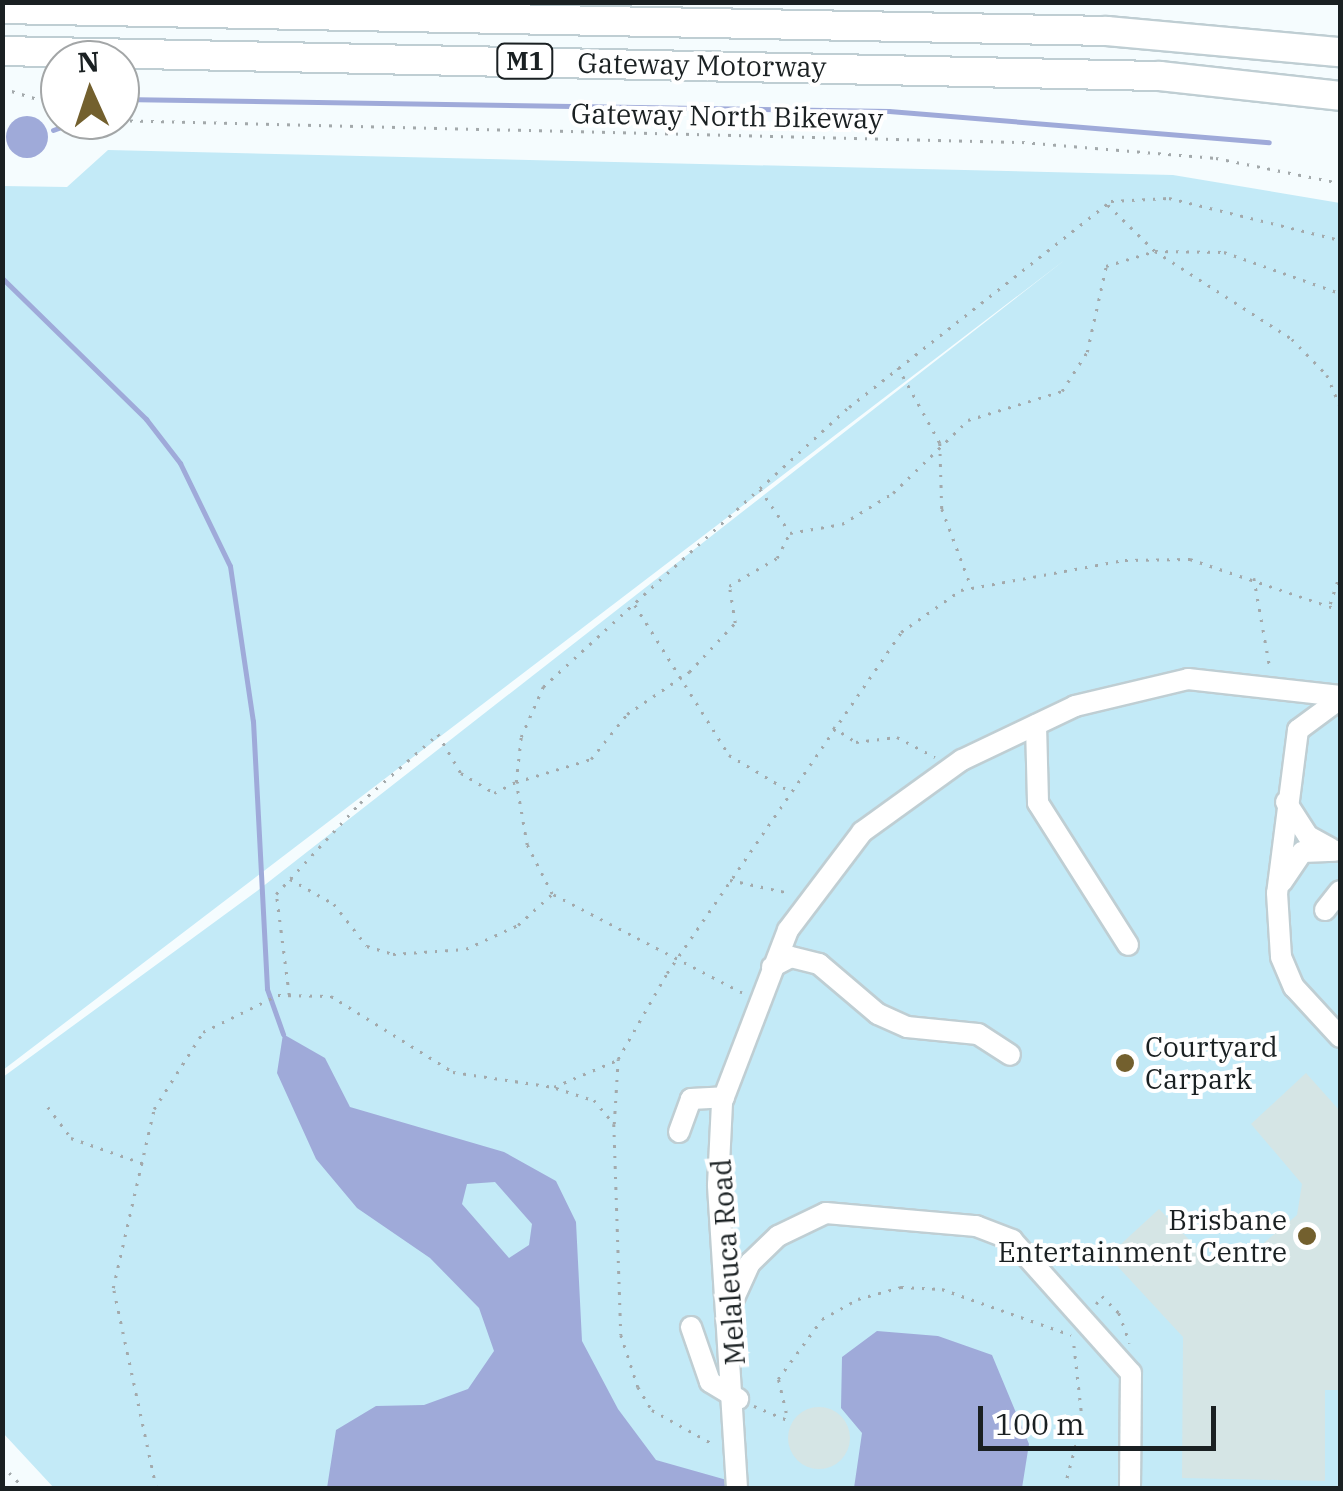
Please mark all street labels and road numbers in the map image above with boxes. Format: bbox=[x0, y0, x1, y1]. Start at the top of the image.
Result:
road number: M1 bbox=[495, 41, 555, 81]
street label: Gateway Motorway bbox=[577, 46, 827, 84]
street label: Gateway North Bikeway bbox=[571, 96, 883, 136]
street label: Melaleuca Road bbox=[704, 1158, 752, 1366]

